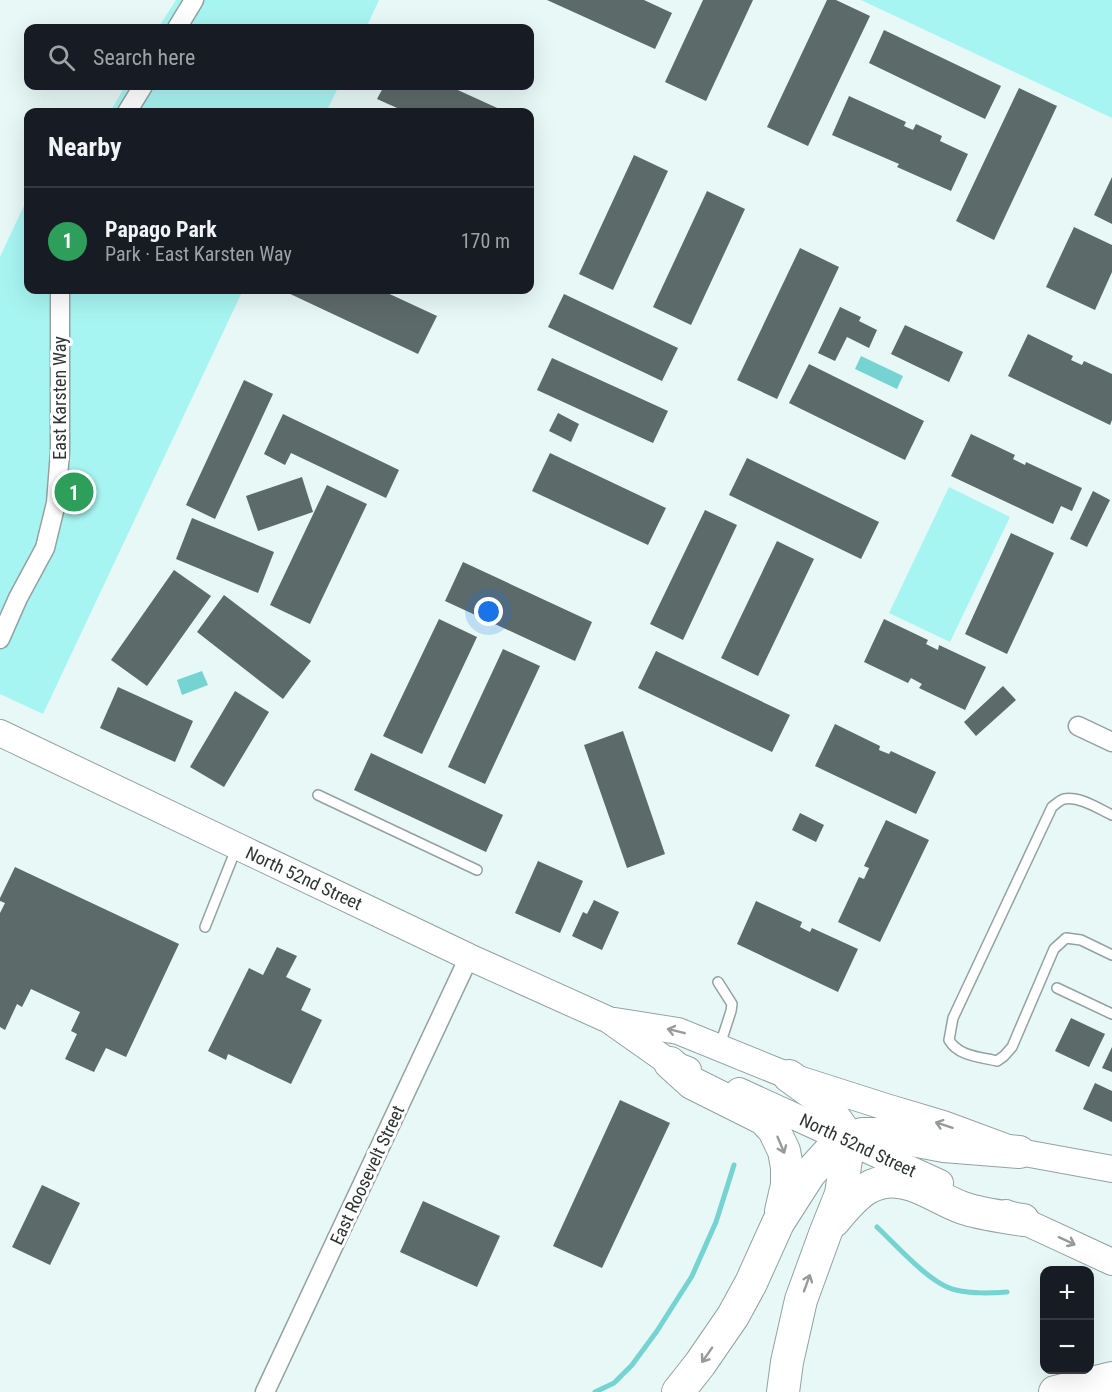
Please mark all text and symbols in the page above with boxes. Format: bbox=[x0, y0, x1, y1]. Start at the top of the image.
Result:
search box bbox=[24, 24, 534, 90]
icon: search bbox=[45, 41, 78, 74]
text: Search here bbox=[93, 45, 195, 70]
text: Nearby bbox=[48, 132, 122, 162]
text: Papago Park bbox=[105, 217, 217, 242]
text: 1 bbox=[62, 229, 73, 253]
text: 170 m bbox=[461, 229, 510, 253]
text: Park · East Karsten Way bbox=[105, 242, 292, 266]
street label: East Karsten Way bbox=[49, 336, 70, 460]
pin: 1 bbox=[54, 470, 94, 514]
your location bbox=[474, 597, 503, 626]
street label: North 52nd Street bbox=[242, 842, 366, 914]
one-way arrow bbox=[667, 1025, 686, 1037]
street label: East Roosevelt Street bbox=[326, 1102, 408, 1248]
street label: North 52nd Street bbox=[796, 1109, 920, 1181]
one-way arrow bbox=[935, 1118, 954, 1129]
one-way arrow bbox=[776, 1136, 787, 1154]
one-way arrow bbox=[1058, 1236, 1076, 1248]
map controls bbox=[1040, 1266, 1094, 1374]
button: + bbox=[1040, 1266, 1094, 1320]
one-way arrow bbox=[802, 1274, 813, 1293]
button: − bbox=[1040, 1320, 1094, 1374]
one-way arrow bbox=[701, 1346, 713, 1362]

